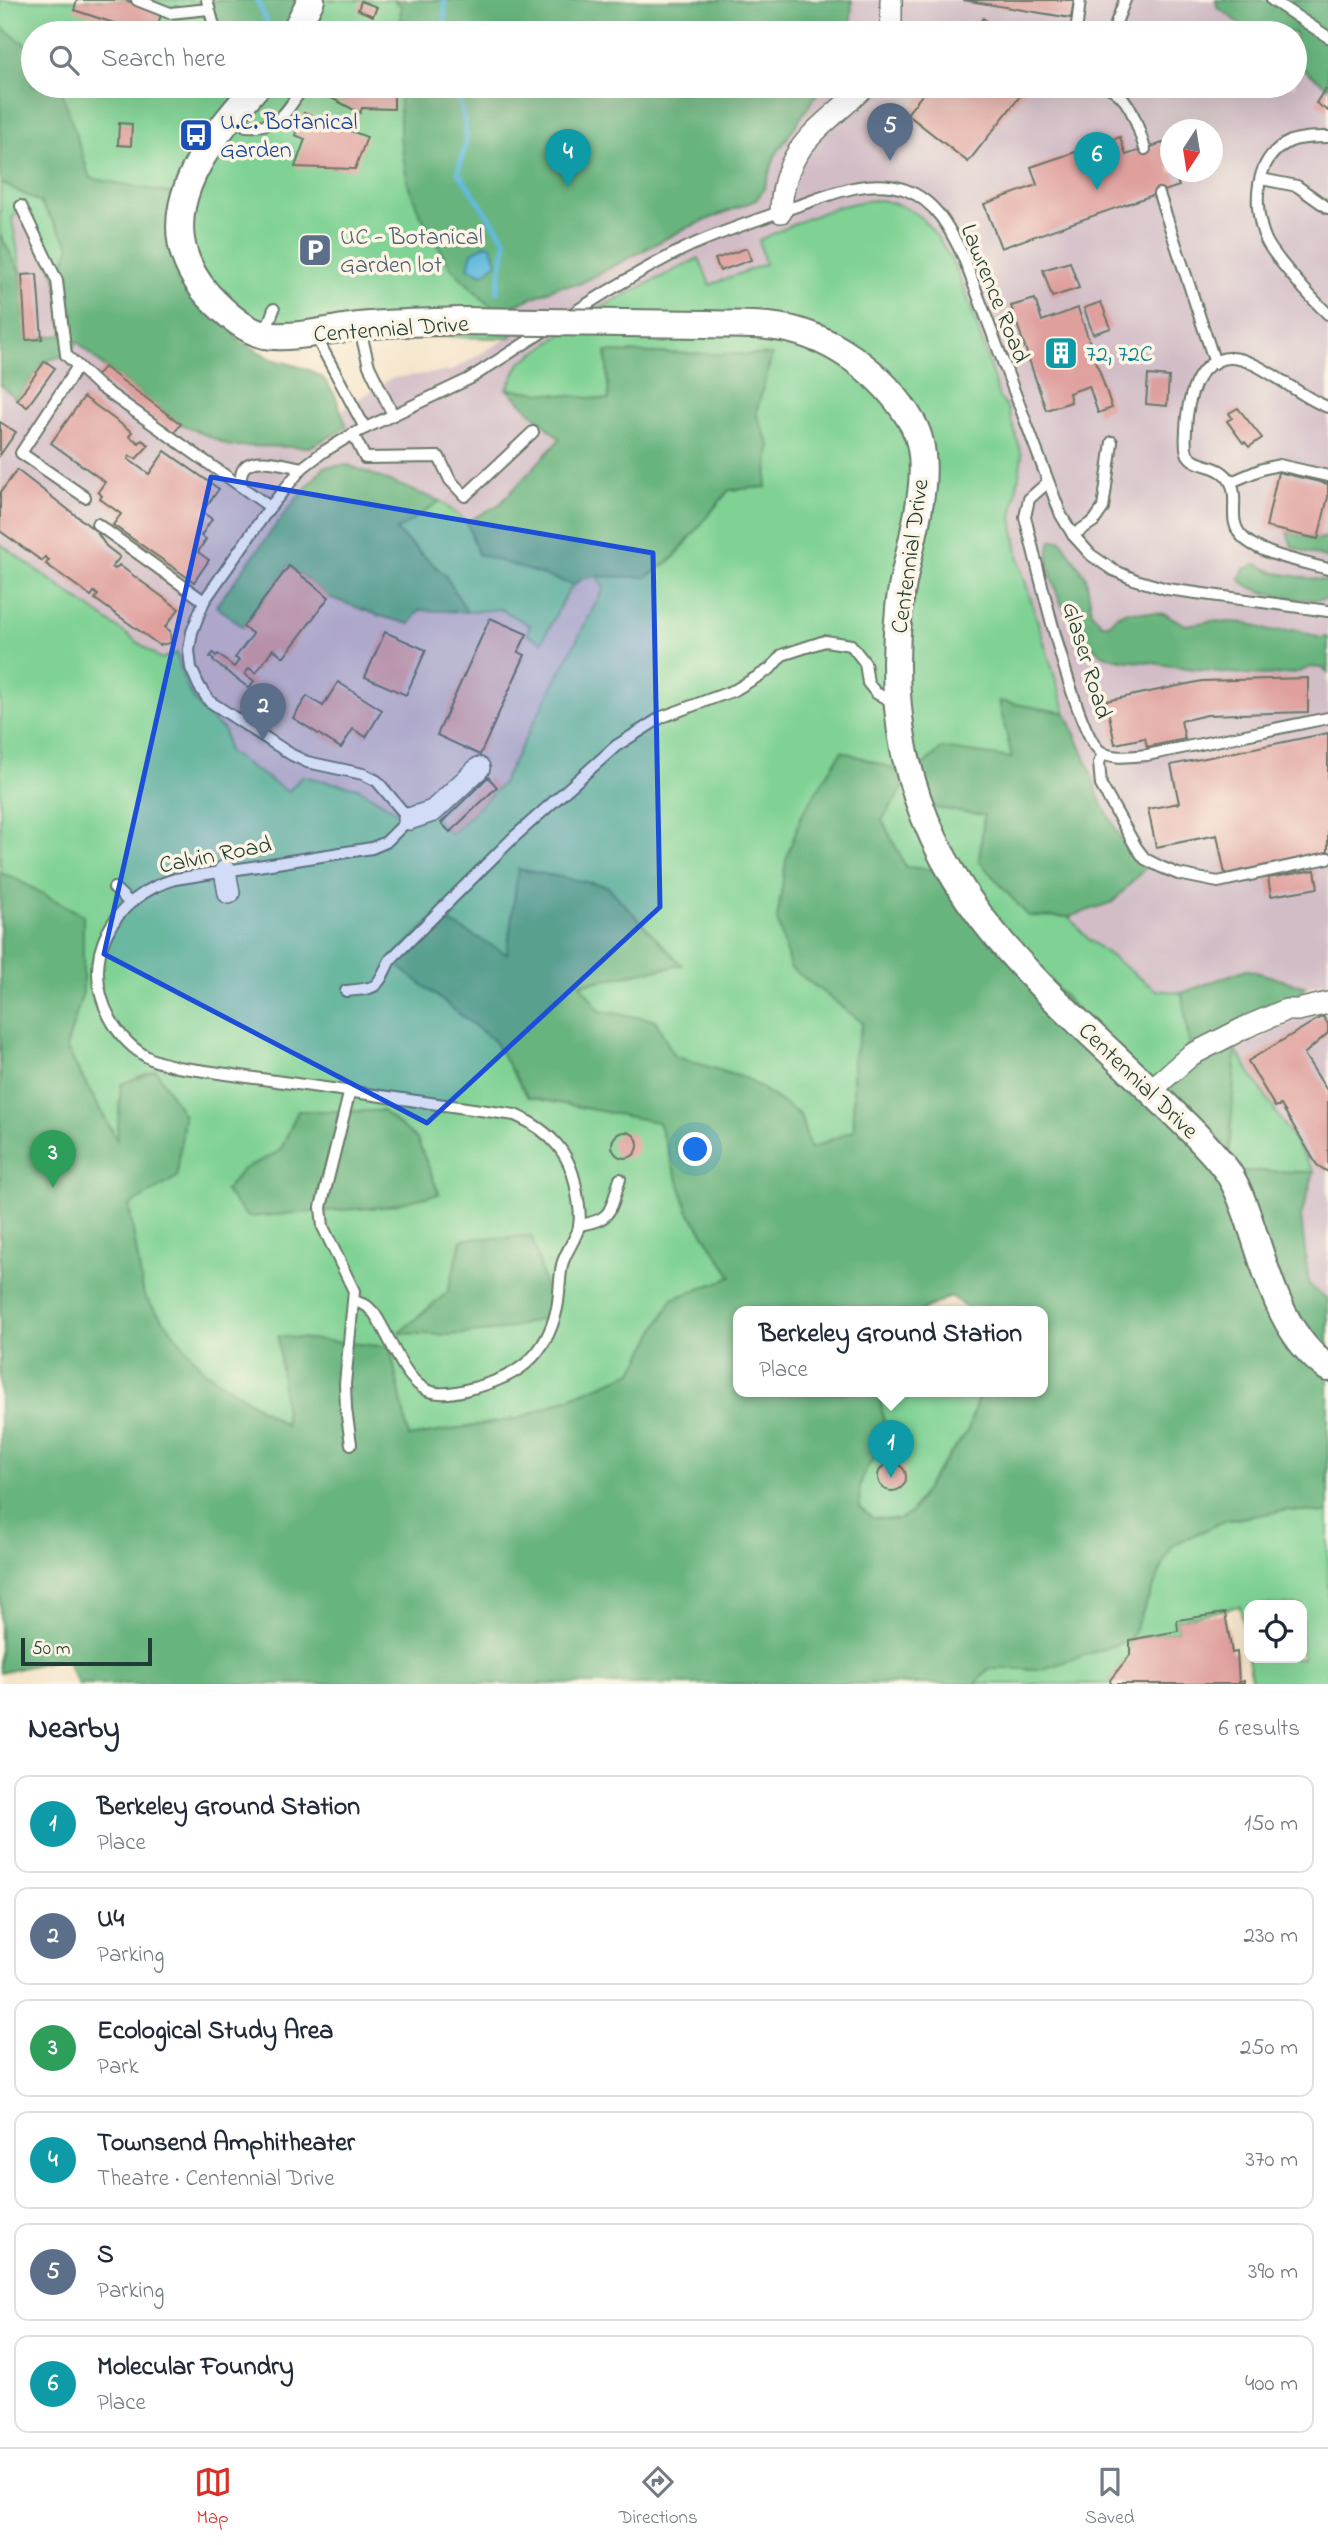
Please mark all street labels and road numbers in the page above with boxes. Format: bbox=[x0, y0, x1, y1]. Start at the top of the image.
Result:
street label: Lawrence Road bbox=[950, 219, 1038, 369]
street label: Centennial Drive bbox=[312, 308, 470, 353]
street label: Centennial Drive bbox=[883, 477, 940, 636]
street label: Glaser Road bbox=[1051, 598, 1120, 724]
street label: Calvin Road bbox=[156, 828, 275, 884]
street label: Centennial Drive bbox=[1069, 1015, 1206, 1149]

